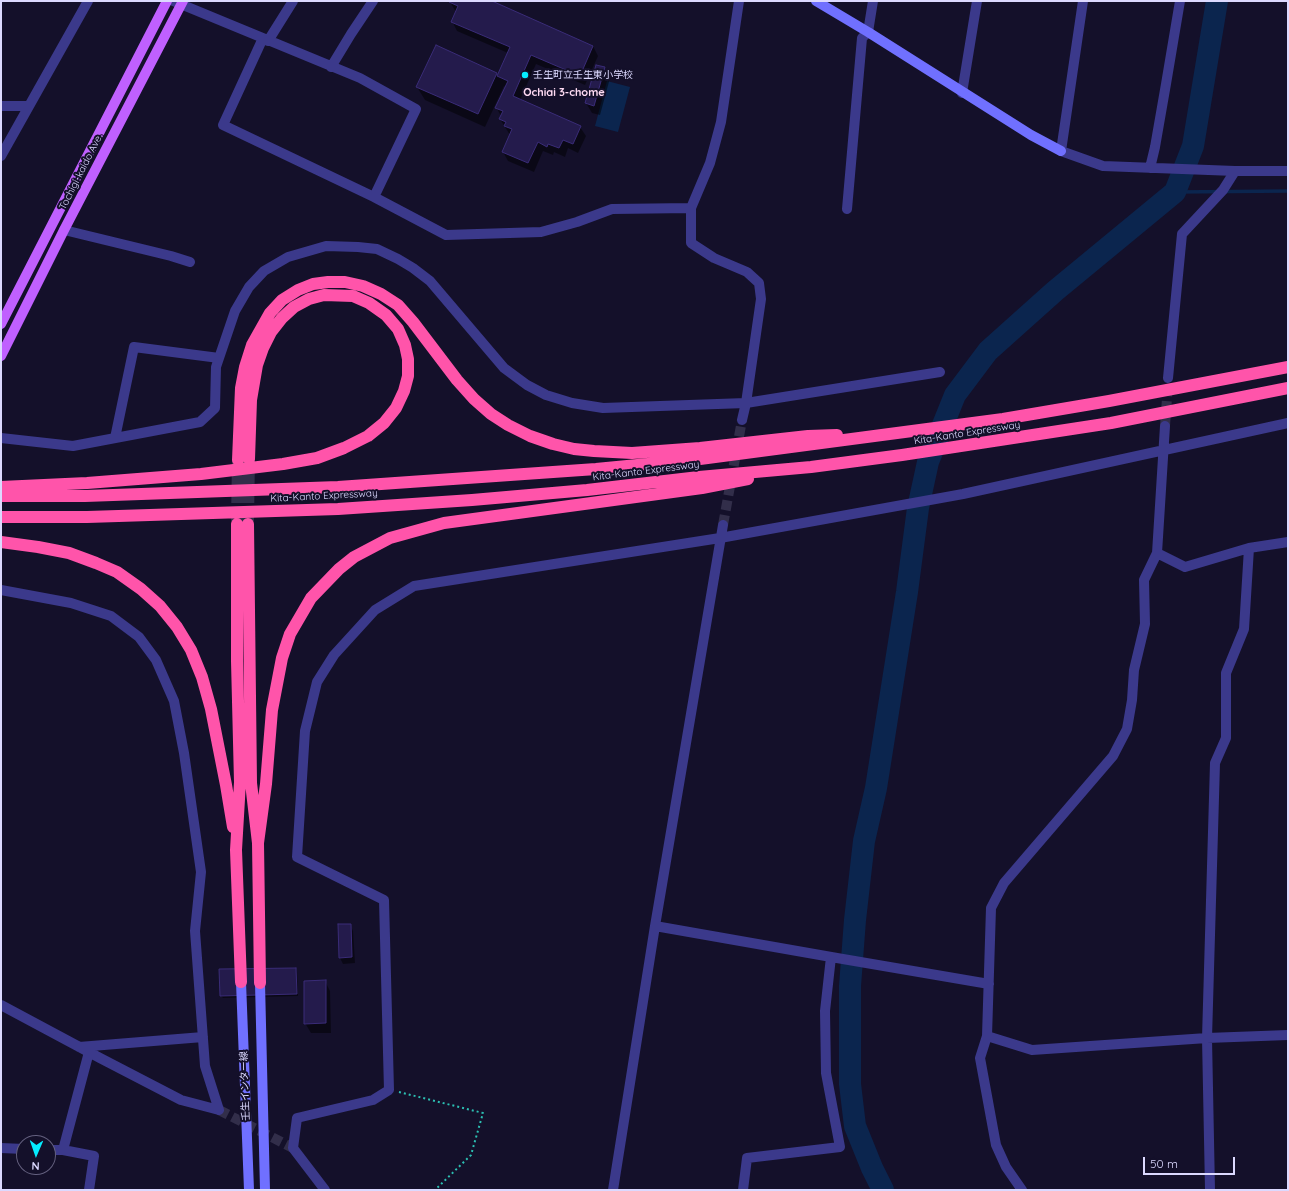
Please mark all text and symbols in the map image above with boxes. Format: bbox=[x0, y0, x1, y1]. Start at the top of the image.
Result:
place label: 壬生町立壬生東小学校 bbox=[533, 69, 633, 81]
marker: 壬生町立壬生東小学校 bbox=[520, 70, 530, 80]
district label: Ochiai 3-chome bbox=[523, 86, 605, 100]
street label: Tochigi-kaido Ave. bbox=[57, 132, 105, 212]
street label: Kita-Kanto Expressway bbox=[913, 419, 1021, 447]
street label: Kita-Kanto Expressway bbox=[592, 458, 700, 484]
street label: Kita-Kanto Expressway bbox=[270, 487, 378, 505]
street label: 壬生インター線 bbox=[238, 1051, 252, 1121]
north arrow bbox=[16, 1135, 56, 1175]
scale bar bbox=[1145, 1149, 1237, 1175]
text: 50 m bbox=[1150, 1156, 1178, 1171]
text: N bbox=[31, 1159, 40, 1173]

